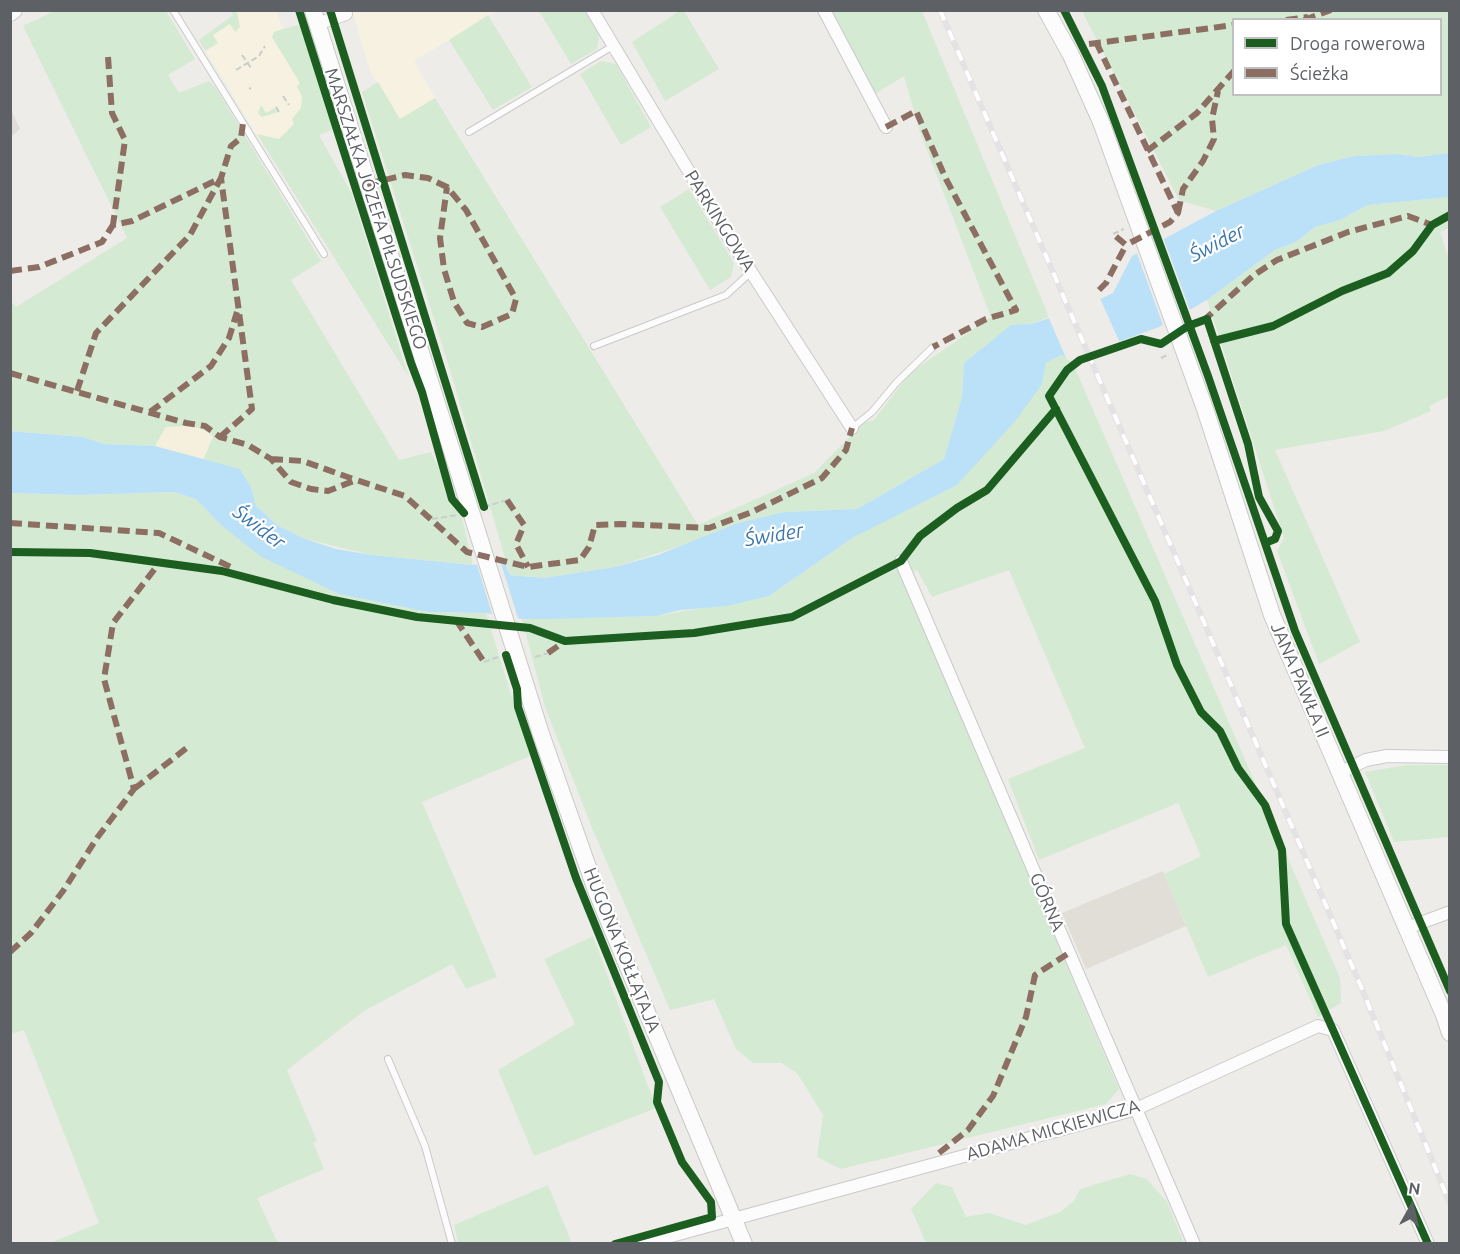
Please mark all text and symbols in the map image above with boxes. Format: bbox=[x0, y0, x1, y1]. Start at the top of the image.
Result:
legend bbox=[1232, 18, 1442, 96]
text: Droga rowerowa bbox=[1290, 33, 1426, 53]
text: Ścieżka bbox=[1290, 63, 1349, 83]
street label: MARSZAŁKA JÓZEFA PIŁSUDSKIEGO bbox=[320, 65, 432, 353]
street label: PARKINGOWA bbox=[680, 166, 760, 276]
water label: Świder bbox=[1185, 219, 1249, 267]
water label: Świder bbox=[228, 500, 290, 554]
water label: Świder bbox=[743, 519, 805, 551]
street label: JANA PAWŁA II bbox=[1266, 619, 1334, 741]
street label: HUGONA KOŁŁĄTAJA bbox=[579, 864, 665, 1036]
street label: GÓRNA bbox=[1025, 869, 1069, 935]
street label: ADAMA MICKIEWICZA bbox=[964, 1095, 1142, 1165]
north arrow bbox=[1382, 1176, 1442, 1236]
text: N bbox=[1407, 1178, 1422, 1198]

